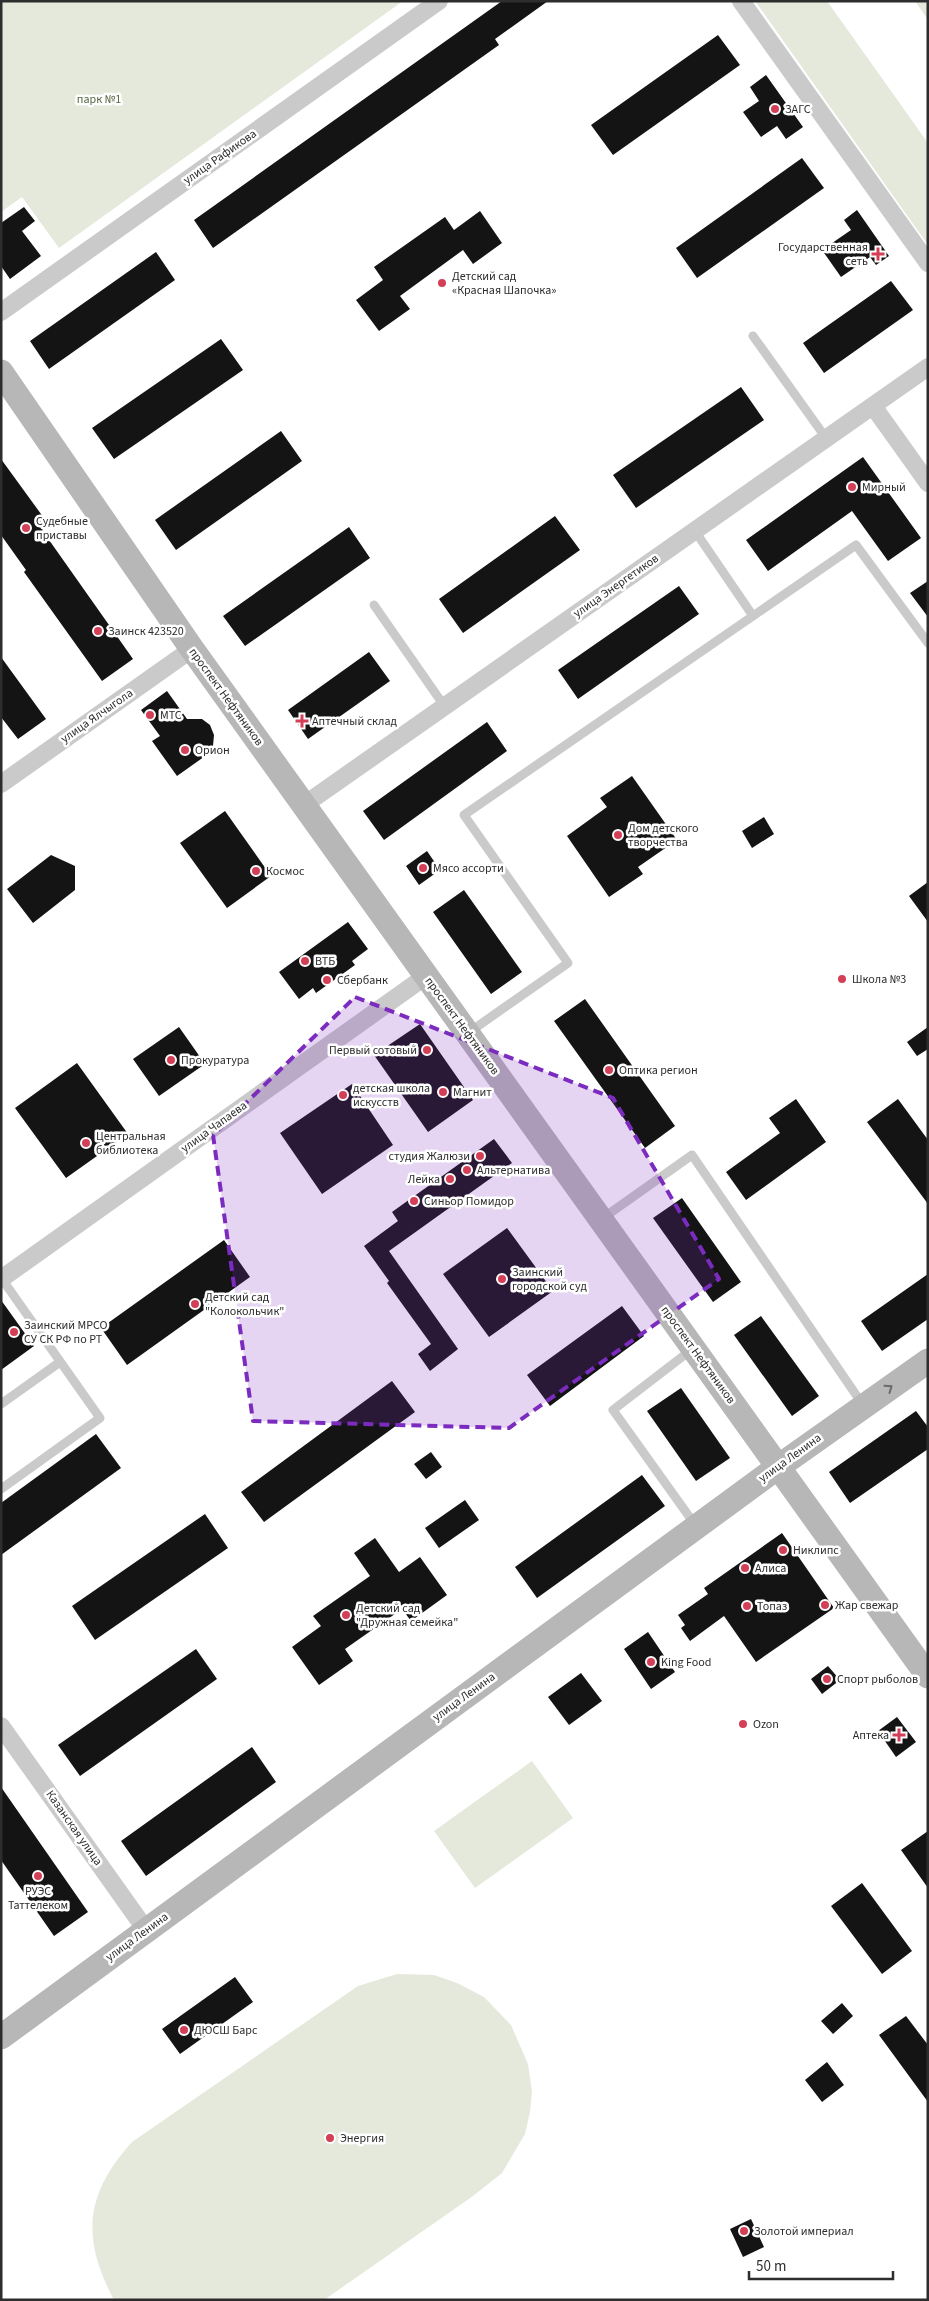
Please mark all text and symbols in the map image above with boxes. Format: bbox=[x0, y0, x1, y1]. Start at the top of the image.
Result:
park label: парк №1 bbox=[77, 91, 121, 108]
place label: ЗАГС bbox=[785, 101, 811, 118]
marker: ЗАГС bbox=[769, 103, 781, 115]
street label: улица Рафикова bbox=[180, 125, 260, 189]
place label: Государственная сеть bbox=[778, 239, 868, 270]
marker: Государственная сеть bbox=[872, 248, 884, 260]
place label: Детский сад «Красная Шапочка» bbox=[452, 268, 556, 299]
marker: Детский сад «Красная Шапочка» bbox=[436, 277, 448, 289]
place label: Мирный bbox=[862, 479, 906, 496]
marker: Мирный bbox=[846, 481, 858, 493]
place label: Судебные приставы bbox=[36, 513, 88, 544]
marker: Судебные приставы bbox=[20, 522, 32, 534]
street label: улица Энергетиков bbox=[570, 550, 662, 622]
place label: Заинск 423520 bbox=[108, 623, 184, 640]
marker: Заинск 423520 bbox=[92, 625, 104, 637]
street label: проспект Нефтяников bbox=[185, 645, 267, 749]
street label: улица Ялчыгола bbox=[57, 685, 137, 747]
place label: МТС bbox=[160, 707, 182, 724]
marker: МТС bbox=[144, 709, 156, 721]
place label: Аптечный склад bbox=[312, 713, 397, 730]
marker: Аптечный склад bbox=[296, 715, 308, 727]
place label: Орион bbox=[195, 742, 230, 759]
marker: Орион bbox=[179, 744, 191, 756]
place label: Дом детского творчества bbox=[628, 820, 698, 851]
marker: Дом детского творчества bbox=[612, 829, 624, 841]
place label: Мясо ассорти bbox=[433, 860, 504, 877]
marker: Мясо ассорти bbox=[417, 862, 429, 874]
place label: Космос bbox=[266, 863, 305, 880]
marker: Космос bbox=[250, 865, 262, 877]
place label: ВТБ bbox=[315, 953, 335, 970]
marker: ВТБ bbox=[299, 955, 311, 967]
place label: Школа №3 bbox=[852, 971, 906, 988]
place label: Сбербанк bbox=[337, 972, 388, 989]
marker: Школа №3 bbox=[836, 973, 848, 985]
marker: Сбербанк bbox=[321, 974, 333, 986]
street label: проспект Нефтяников bbox=[421, 974, 503, 1078]
place label: Первый сотовый bbox=[329, 1042, 417, 1059]
marker: Первый сотовый bbox=[421, 1044, 433, 1056]
place label: Прокуратура bbox=[181, 1052, 249, 1069]
marker: Прокуратура bbox=[165, 1054, 177, 1066]
place label: Оптика регион bbox=[619, 1062, 698, 1079]
marker: Оптика регион bbox=[603, 1064, 615, 1076]
place label: детская школа искусств bbox=[353, 1080, 430, 1111]
place label: Магнит bbox=[453, 1084, 492, 1101]
marker: Магнит bbox=[437, 1086, 449, 1098]
marker: детская школа искусств bbox=[337, 1089, 349, 1101]
street label: улица Чапаева bbox=[178, 1097, 250, 1157]
place label: Центральная библиотека bbox=[96, 1128, 166, 1159]
marker: Центральная библиотека bbox=[80, 1137, 92, 1149]
place label: студия Жалюзи bbox=[389, 1148, 470, 1165]
marker: студия Жалюзи bbox=[474, 1150, 486, 1162]
place label: Альтернатива bbox=[477, 1162, 550, 1179]
marker: Альтернатива bbox=[461, 1164, 473, 1176]
place label: Лейка bbox=[408, 1171, 440, 1188]
marker: Лейка bbox=[444, 1173, 456, 1185]
place label: Синьор Помидор bbox=[424, 1193, 514, 1210]
marker: Синьор Помидор bbox=[408, 1195, 420, 1207]
place label: Заинский городской суд bbox=[512, 1264, 587, 1295]
marker: Заинский городской суд bbox=[496, 1273, 508, 1285]
place label: Детский сад "Колокольчик" bbox=[205, 1289, 284, 1320]
marker: Детский сад "Колокольчик" bbox=[189, 1298, 201, 1310]
street label: проспект Нефтяников bbox=[657, 1303, 739, 1407]
place label: Заинский МРСО СУ СК РФ по РТ bbox=[24, 1317, 108, 1348]
marker: Заинский МРСО СУ СК РФ по РТ bbox=[8, 1326, 20, 1338]
one-way arrow bbox=[883, 1385, 893, 1394]
street label: улица Ленина bbox=[755, 1429, 825, 1487]
place label: Никлипс bbox=[793, 1542, 839, 1559]
marker: Никлипс bbox=[777, 1544, 789, 1556]
place label: Алиса bbox=[755, 1560, 786, 1577]
marker: Алиса bbox=[739, 1562, 751, 1574]
place label: Жар свежар bbox=[835, 1597, 899, 1614]
place label: Топаз bbox=[757, 1598, 787, 1615]
marker: Жар свежар bbox=[819, 1599, 831, 1611]
place label: Детский сад "Дружная семейка" bbox=[356, 1600, 458, 1631]
marker: Топаз bbox=[741, 1600, 753, 1612]
marker: Детский сад "Дружная семейка" bbox=[340, 1609, 352, 1621]
place label: King Food bbox=[661, 1654, 711, 1671]
marker: King Food bbox=[645, 1656, 657, 1668]
street label: улица Ленина bbox=[429, 1668, 499, 1726]
place label: Спорт рыболов bbox=[837, 1671, 918, 1688]
marker: Спорт рыболов bbox=[821, 1673, 833, 1685]
place label: Ozon bbox=[753, 1716, 779, 1733]
marker: Ozon bbox=[737, 1718, 749, 1730]
place label: Аптека bbox=[853, 1727, 889, 1744]
marker: Аптека bbox=[893, 1729, 905, 1741]
street label: Казанская улица bbox=[42, 1787, 106, 1869]
marker: РУЭС Таттелеком bbox=[32, 1870, 44, 1882]
place label: РУЭС Таттелеком bbox=[8, 1883, 68, 1914]
street label: улица Ленина bbox=[102, 1908, 172, 1966]
place label: ДЮСШ Барс bbox=[194, 2022, 258, 2039]
marker: ДЮСШ Барс bbox=[178, 2024, 190, 2036]
place label: Энергия bbox=[340, 2130, 384, 2147]
marker: Энергия bbox=[324, 2132, 336, 2144]
place label: Золотой империал bbox=[754, 2223, 854, 2240]
marker: Золотой империал bbox=[738, 2225, 750, 2237]
scale bar bbox=[749, 2248, 893, 2280]
text: 50 m bbox=[756, 2256, 786, 2277]

